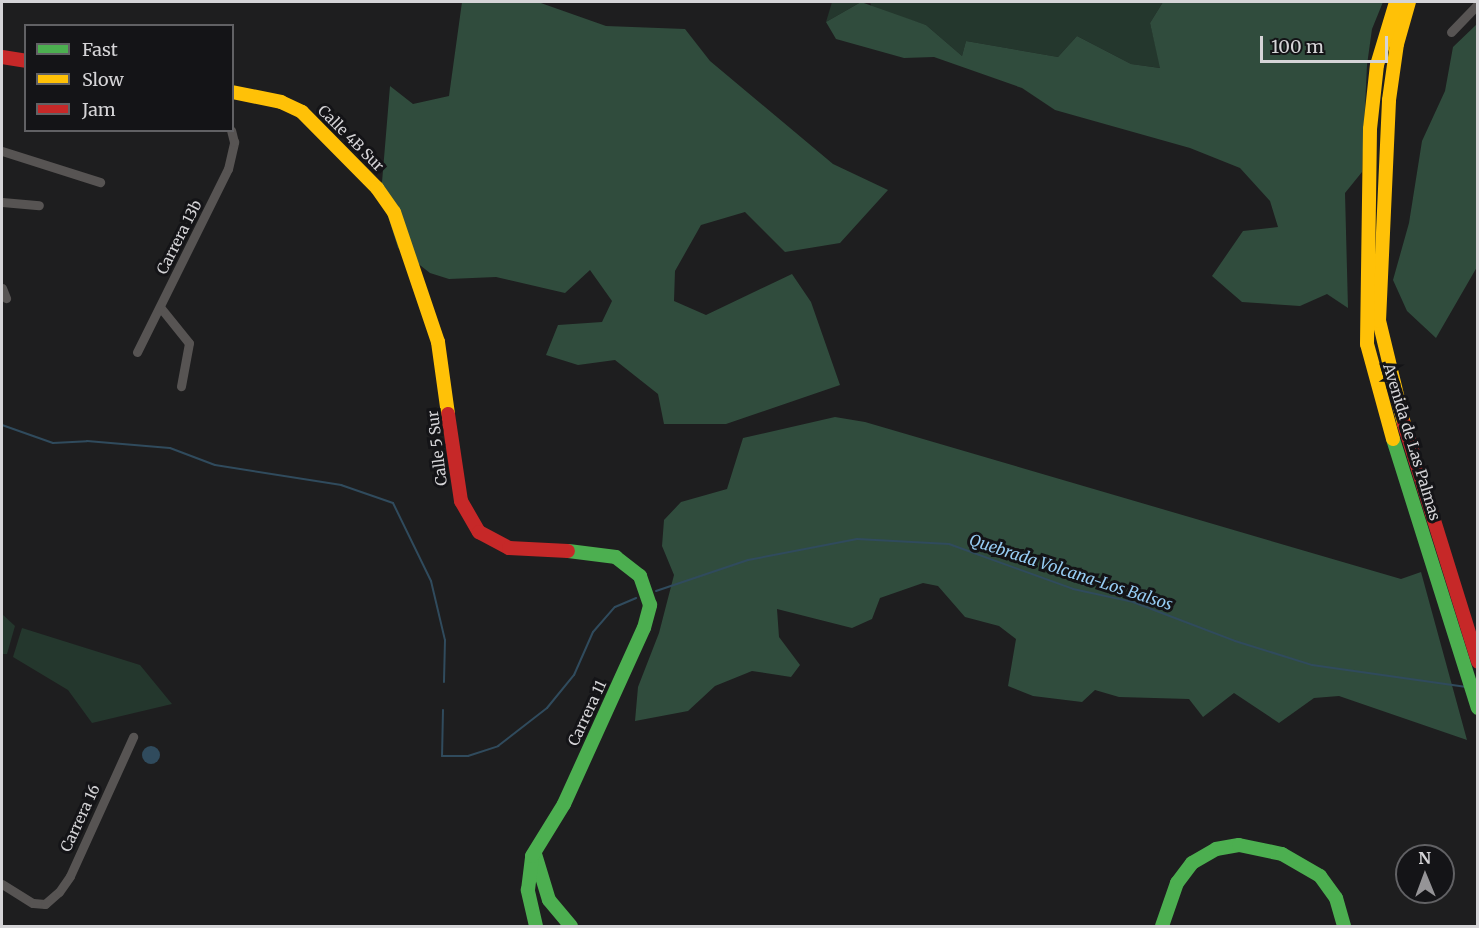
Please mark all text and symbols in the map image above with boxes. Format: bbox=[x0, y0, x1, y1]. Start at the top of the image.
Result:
legend bbox=[24, 24, 234, 132]
scale bar bbox=[1263, 24, 1390, 62]
text: 100 m bbox=[1271, 35, 1324, 58]
text: Fast bbox=[82, 38, 118, 61]
text: Slow bbox=[82, 68, 124, 91]
text: Jam bbox=[82, 98, 116, 121]
street label: Calle 4B Sur bbox=[314, 101, 388, 175]
street label: Carrera 13b bbox=[153, 197, 205, 277]
street label: Avenida de Las Palmas bbox=[1380, 361, 1444, 523]
street label: Calle 5 Sur bbox=[423, 409, 451, 487]
water label: Quebrada Volcana-Los Balsos bbox=[967, 530, 1175, 614]
street label: Carrera 11 bbox=[564, 677, 610, 749]
street label: Carrera 16 bbox=[57, 781, 103, 855]
north arrow bbox=[1395, 844, 1455, 904]
text: N bbox=[1418, 848, 1431, 868]

